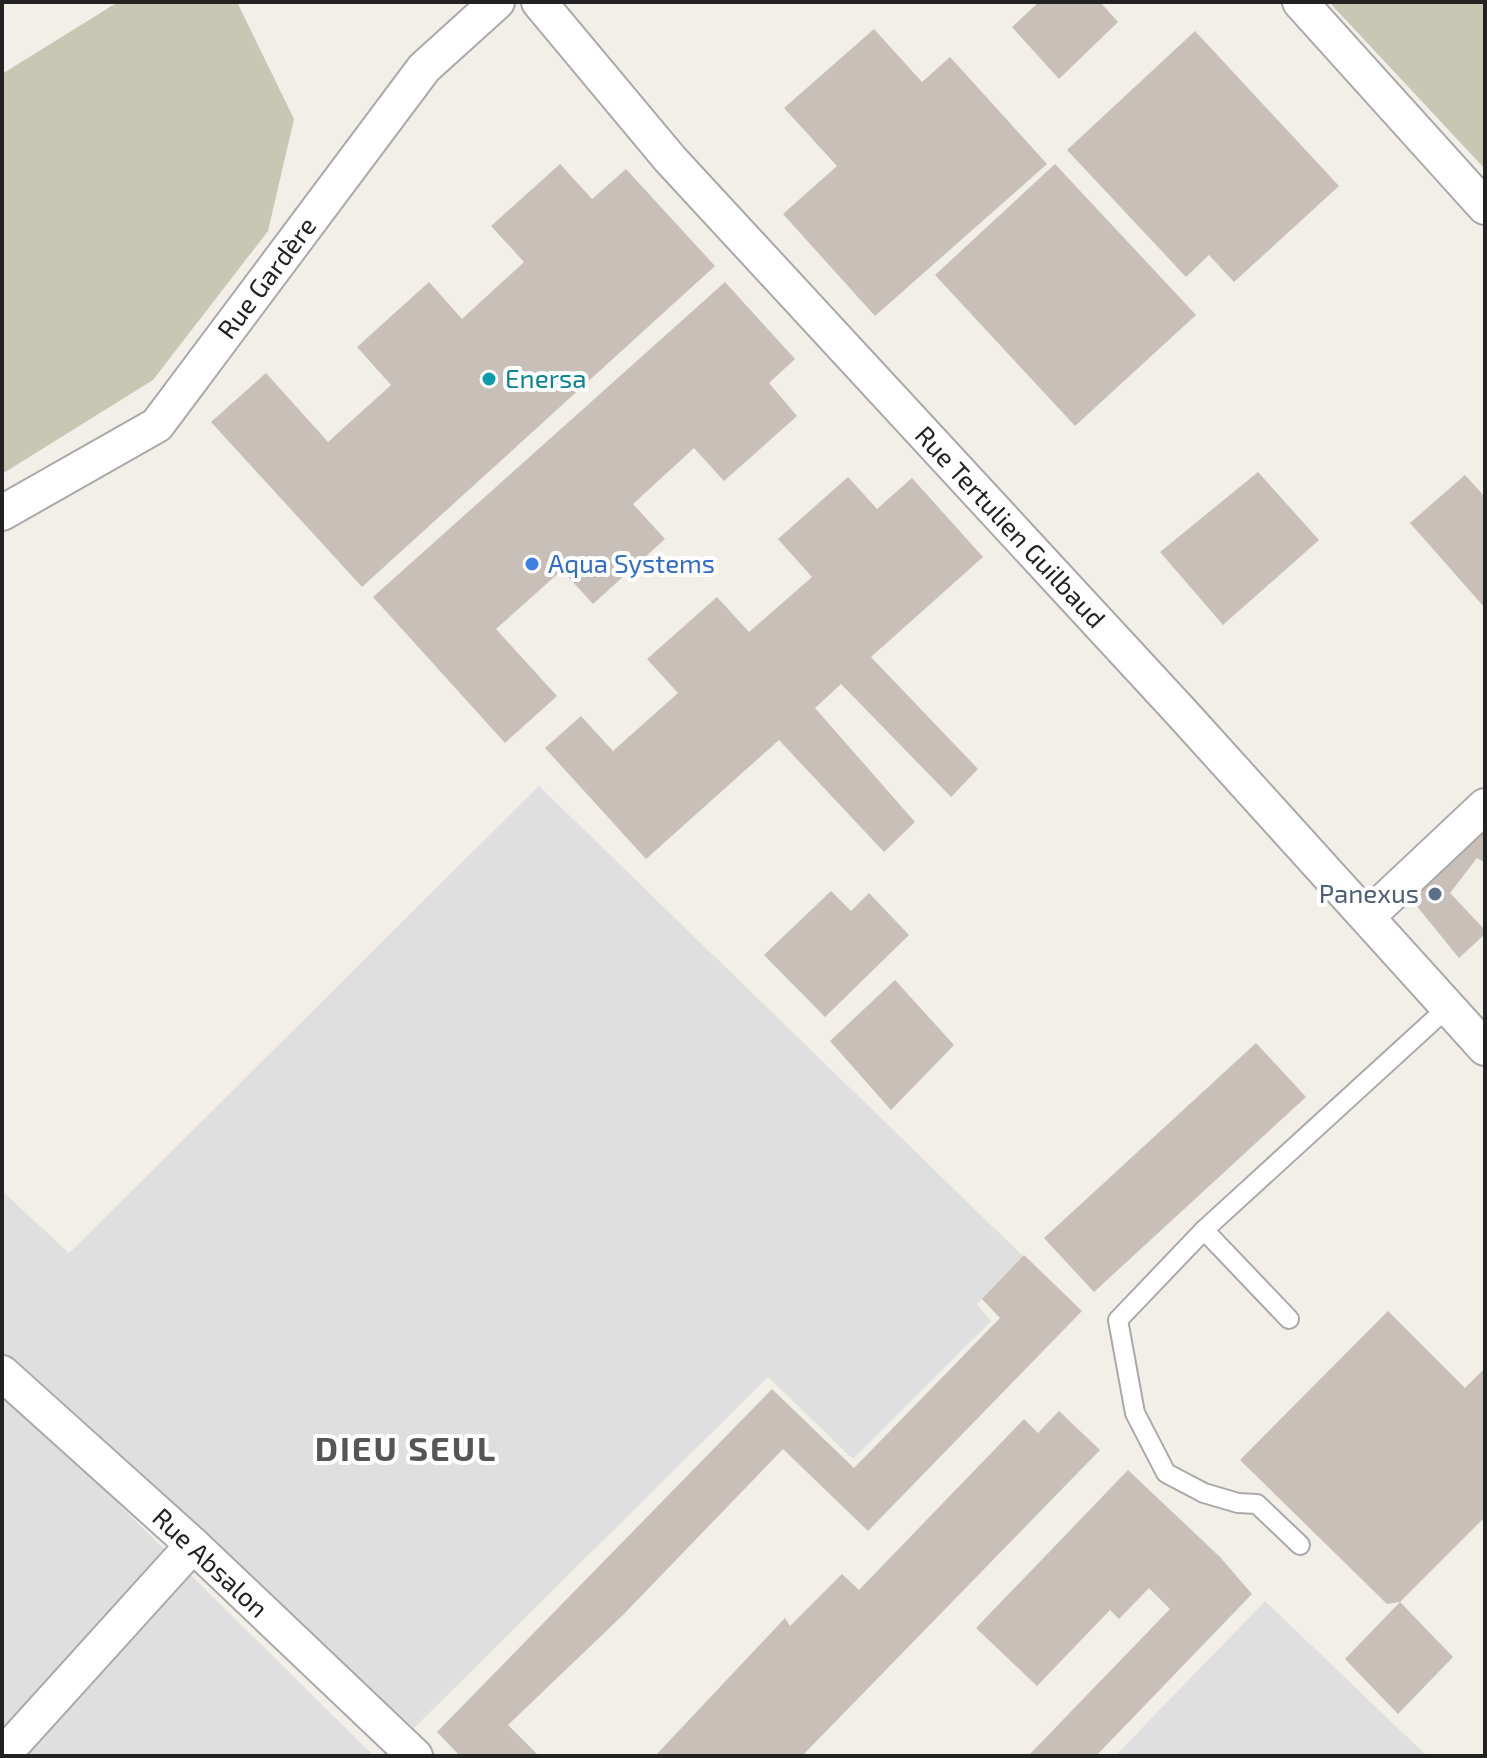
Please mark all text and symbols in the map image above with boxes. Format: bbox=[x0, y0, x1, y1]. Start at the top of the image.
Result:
street label: Rue Gardère bbox=[210, 210, 322, 344]
place label: Enersa bbox=[505, 362, 587, 393]
marker: Enersa bbox=[480, 370, 498, 388]
street label: Rue Tertulien Guilbaud bbox=[910, 419, 1113, 633]
place label: Aqua Systems bbox=[548, 547, 715, 578]
marker: Aqua Systems bbox=[523, 555, 541, 573]
place label: Panexus bbox=[1319, 877, 1419, 908]
marker: Panexus bbox=[1426, 885, 1444, 903]
district label: DIEU SEUL bbox=[315, 1427, 497, 1468]
street label: Rue Absalon bbox=[147, 1501, 275, 1623]

